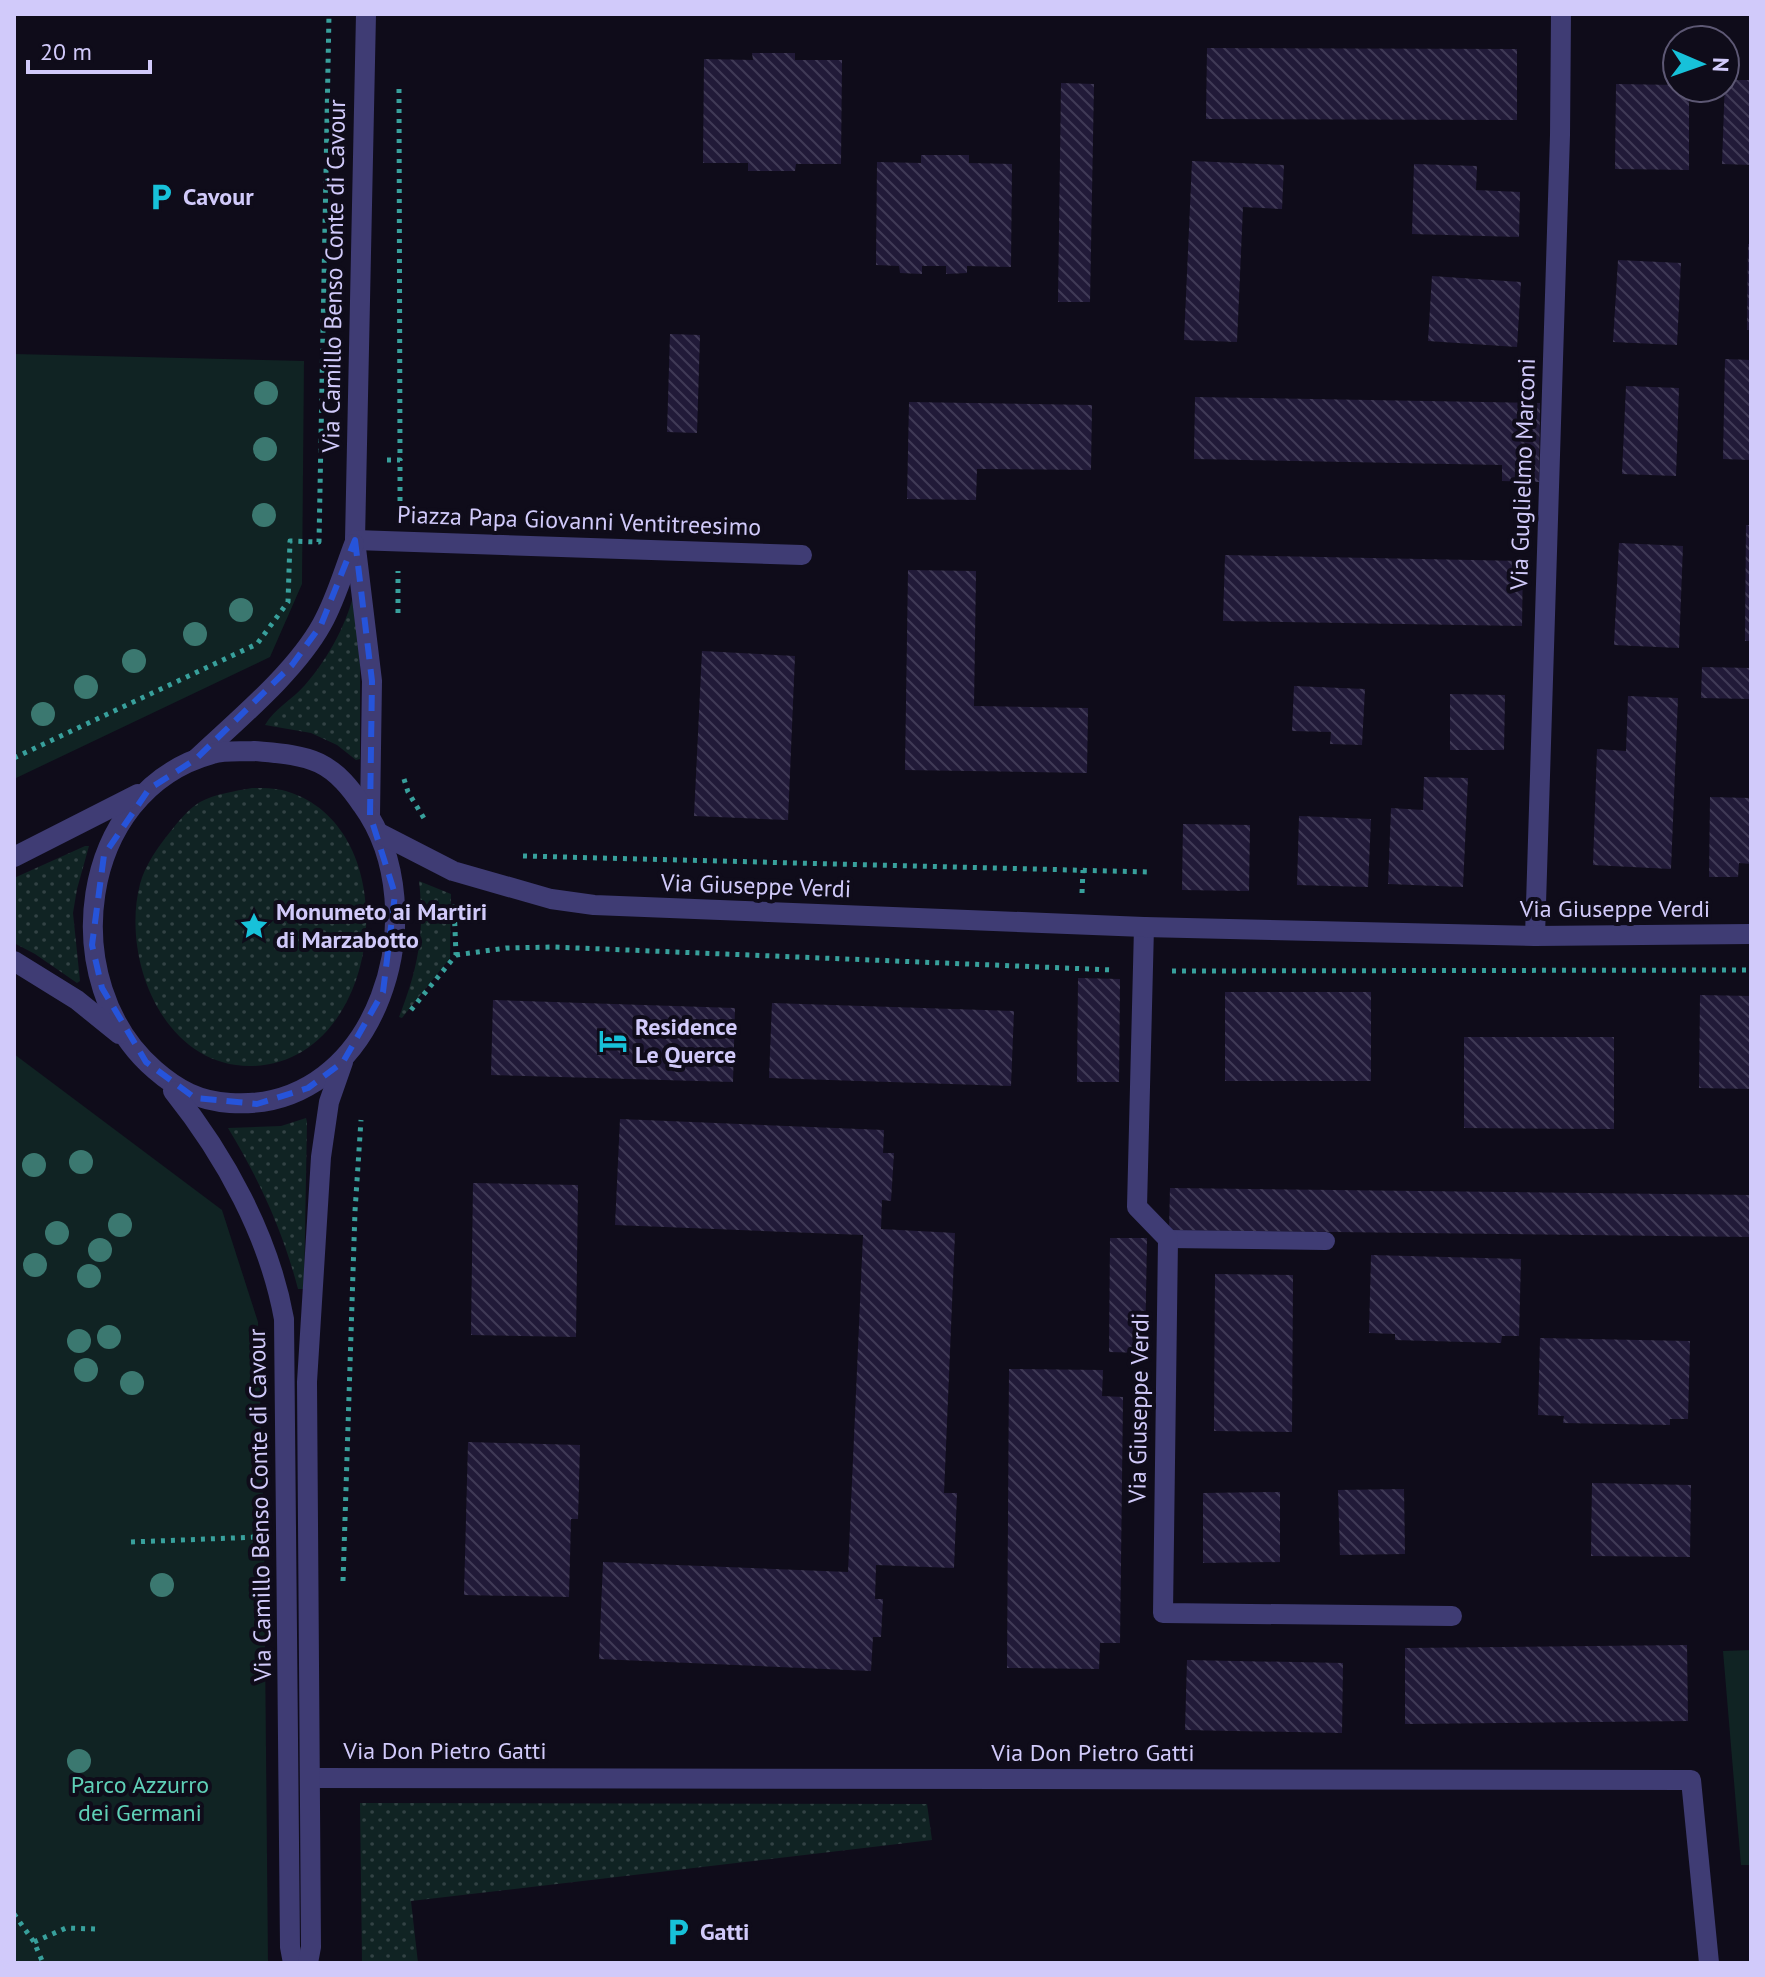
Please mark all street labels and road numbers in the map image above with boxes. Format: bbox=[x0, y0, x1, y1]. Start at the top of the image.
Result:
street label: Via Camillo Benso Conte di Cavour bbox=[315, 99, 352, 454]
street label: Via Guglielmo Marconi bbox=[1503, 357, 1542, 591]
street label: Piazza Papa Giovanni Ventitreesimo bbox=[396, 499, 762, 542]
street label: Via Giuseppe Verdi bbox=[659, 867, 852, 904]
street label: Via Giuseppe Verdi bbox=[1519, 893, 1710, 924]
street label: Via Giuseppe Verdi bbox=[1121, 1312, 1156, 1505]
street label: Via Camillo Benso Conte di Cavour bbox=[241, 1328, 278, 1683]
street label: Via Don Pietro Gatti bbox=[342, 1735, 547, 1766]
street label: Via Don Pietro Gatti bbox=[990, 1737, 1195, 1768]

